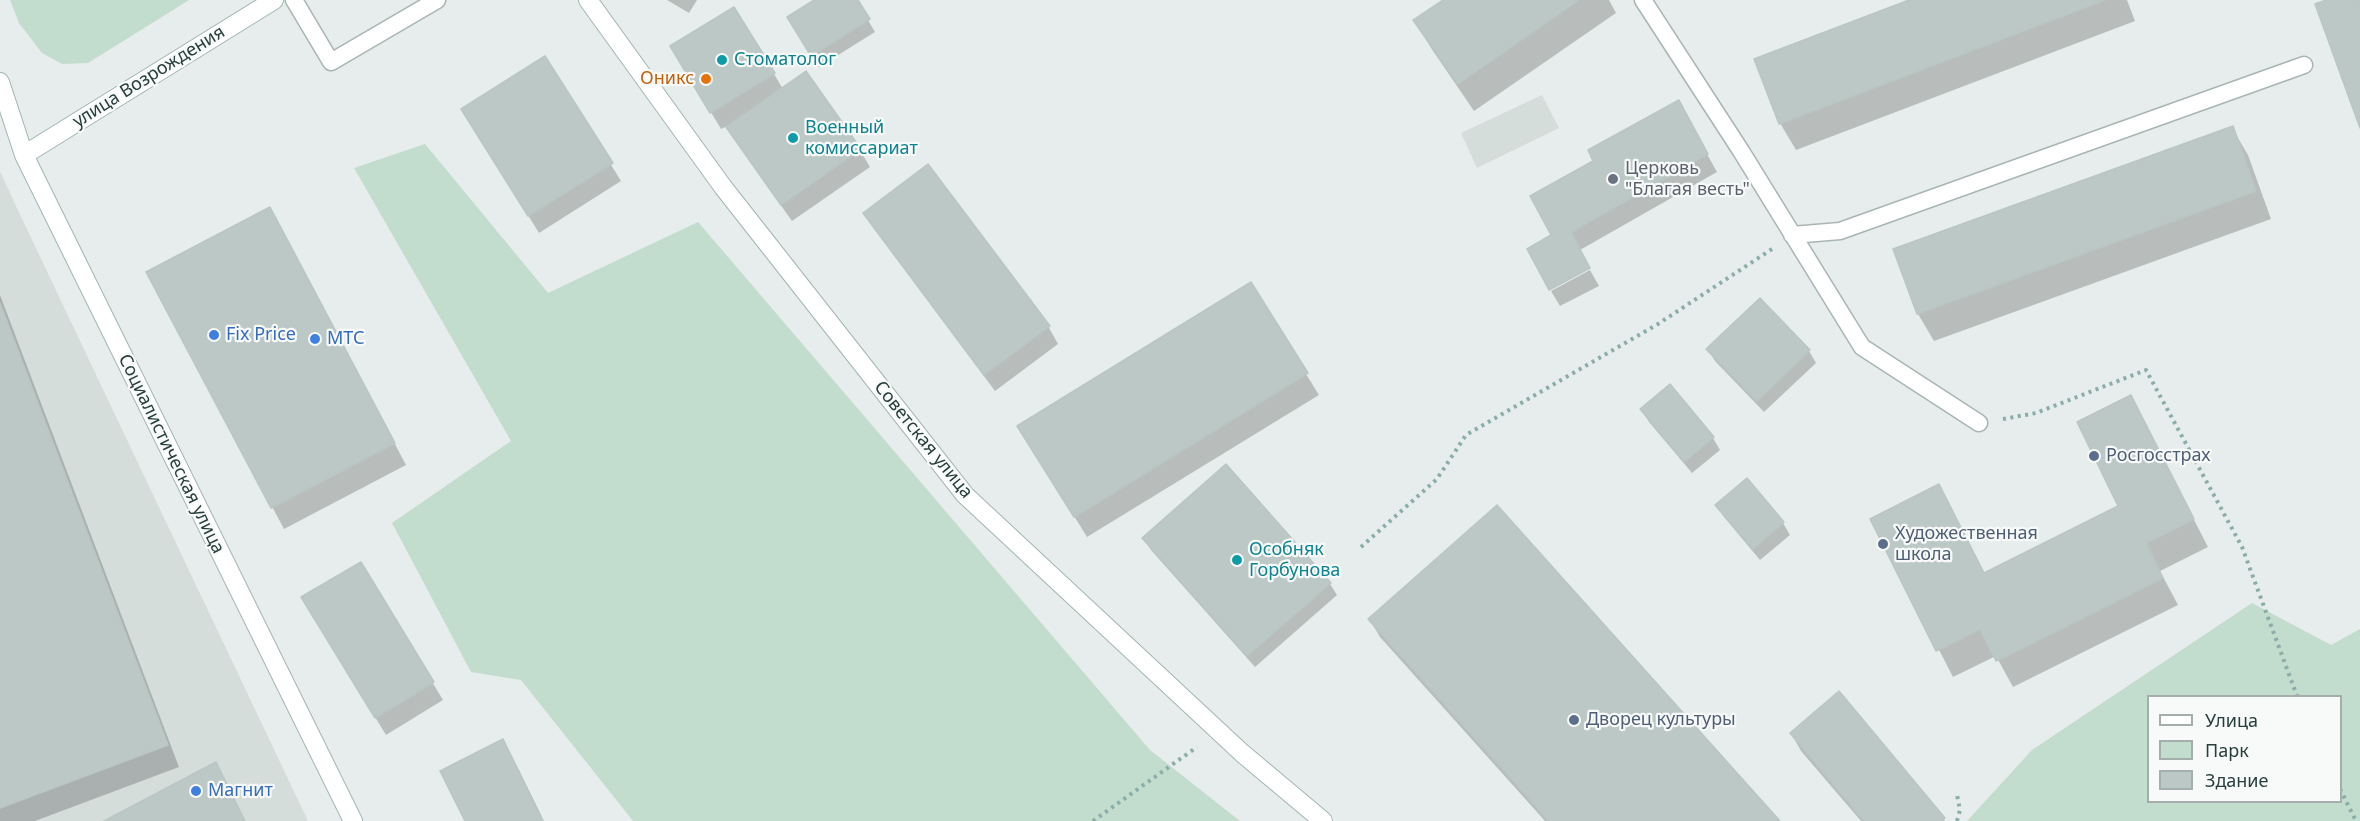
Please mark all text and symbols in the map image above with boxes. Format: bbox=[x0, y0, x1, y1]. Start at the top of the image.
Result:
street label: улица Возрождения bbox=[69, 21, 229, 133]
place label: Стоматолог bbox=[734, 49, 836, 71]
marker: Стоматолог bbox=[715, 53, 729, 67]
place label: Оникс bbox=[640, 68, 694, 90]
marker: Оникс bbox=[699, 72, 713, 86]
place label: Военный комиссариат bbox=[805, 117, 918, 160]
marker: Военный комиссариат bbox=[786, 131, 800, 145]
place label: Церковь "Благая весть" bbox=[1625, 158, 1750, 201]
marker: Церковь "Благая весть" bbox=[1606, 172, 1620, 186]
place label: Fix Price bbox=[226, 324, 296, 346]
marker: Fix Price bbox=[207, 328, 221, 342]
place label: МТС bbox=[327, 328, 364, 350]
marker: МТС bbox=[308, 332, 322, 346]
street label: Социалистическая улица bbox=[113, 351, 229, 557]
street label: Советская улица bbox=[869, 377, 977, 503]
place label: Росгосстрах bbox=[2106, 445, 2210, 467]
marker: Росгосстрах bbox=[2087, 449, 2101, 463]
place label: Художественная школа bbox=[1895, 523, 2038, 566]
marker: Художественная школа bbox=[1876, 537, 1890, 551]
place label: Особняк Горбунова bbox=[1249, 539, 1340, 582]
marker: Особняк Горбунова bbox=[1230, 553, 1244, 567]
legend bbox=[2147, 695, 2342, 803]
text: Улица bbox=[2205, 708, 2258, 732]
place label: Дворец культуры bbox=[1586, 709, 1736, 731]
marker: Дворец культуры bbox=[1567, 713, 1581, 727]
text: Парк bbox=[2205, 738, 2249, 762]
text: Здание bbox=[2205, 768, 2268, 792]
place label: Магнит bbox=[208, 780, 273, 802]
marker: Магнит bbox=[189, 784, 203, 798]

